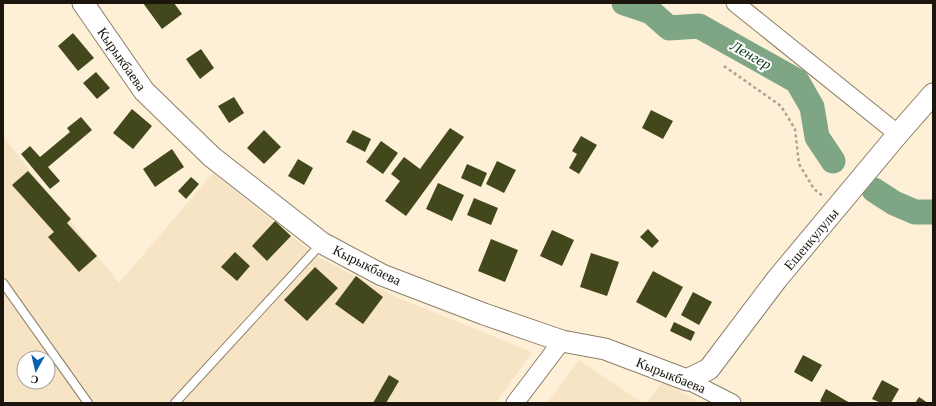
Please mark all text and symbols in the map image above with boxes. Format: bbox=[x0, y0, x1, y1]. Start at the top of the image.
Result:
street label: Кырыкбаева bbox=[94, 24, 150, 94]
water label: Ленгер bbox=[727, 37, 775, 73]
street label: Ешенкулулы bbox=[781, 204, 842, 273]
street label: Кырыкбаева bbox=[330, 242, 404, 289]
north arrow bbox=[16, 350, 56, 390]
street label: Кырыкбаева bbox=[634, 354, 709, 397]
text: С bbox=[30, 373, 39, 386]

